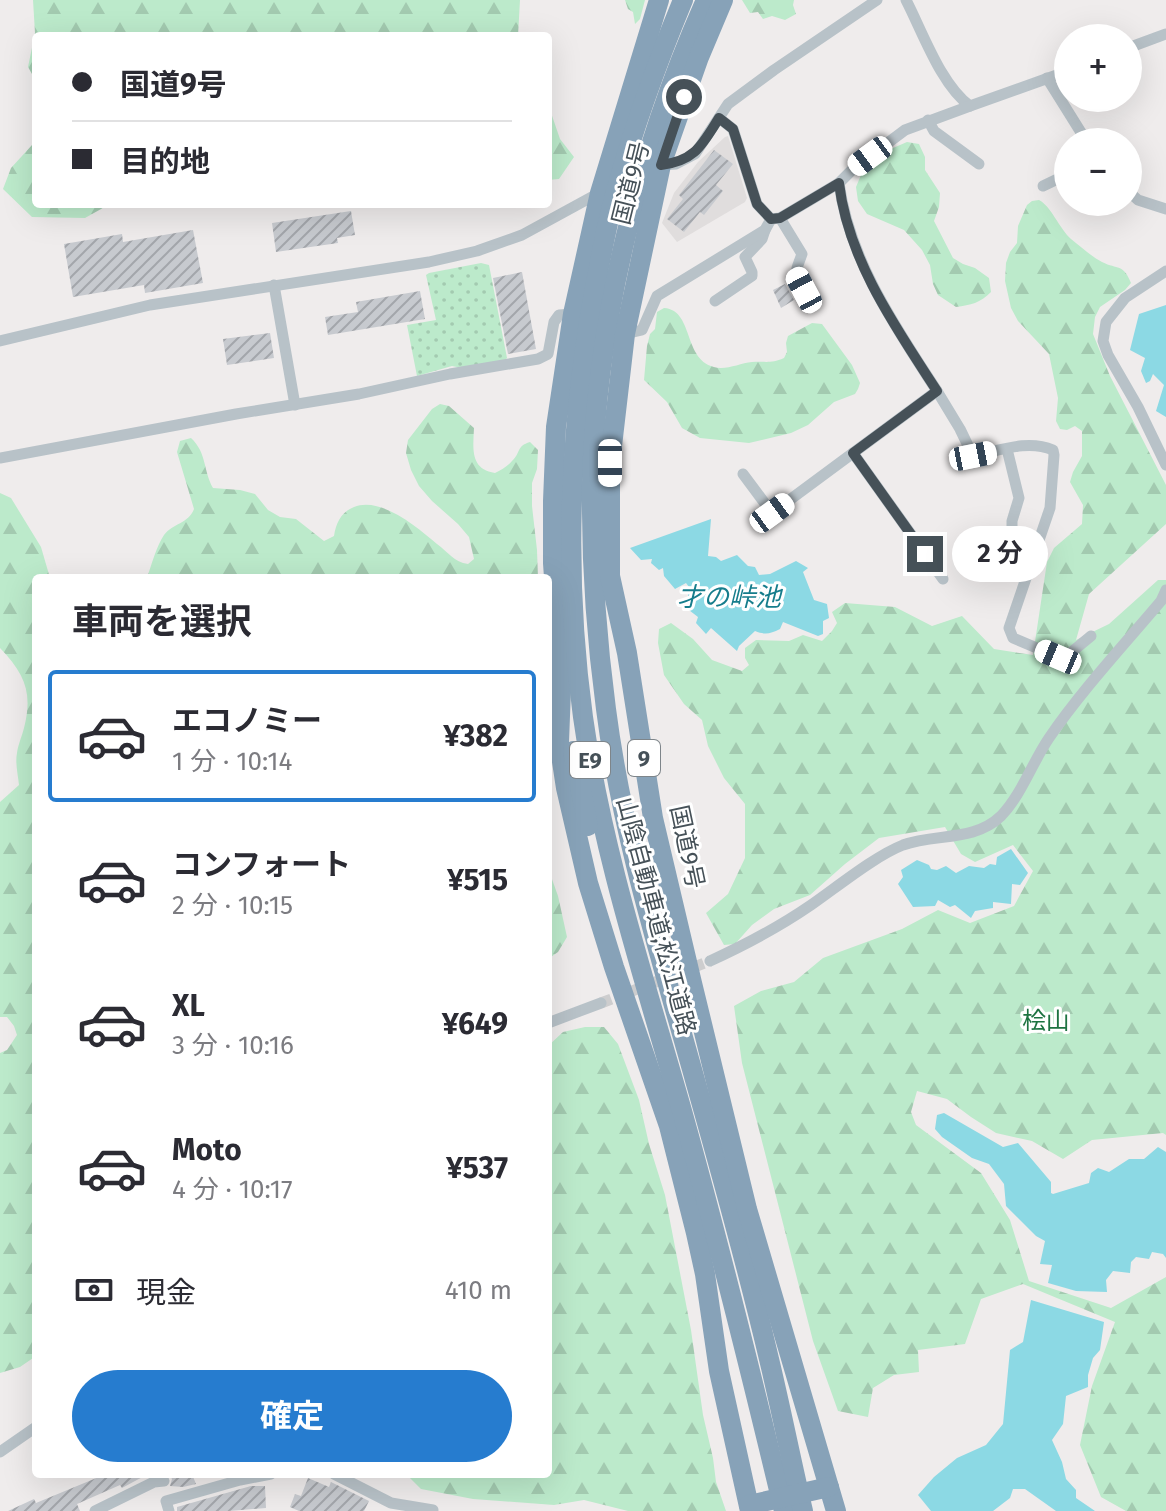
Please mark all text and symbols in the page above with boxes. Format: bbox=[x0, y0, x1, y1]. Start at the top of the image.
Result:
map controls bbox=[1054, 24, 1142, 216]
button: + bbox=[1054, 24, 1142, 112]
text: 国道9号 bbox=[120, 67, 227, 103]
route start bbox=[666, 79, 702, 115]
button: − bbox=[1054, 128, 1142, 216]
car bbox=[844, 132, 896, 180]
street label: 国道9号 bbox=[607, 139, 655, 227]
text: 目的地 bbox=[120, 144, 210, 180]
car bbox=[782, 263, 826, 317]
car bbox=[598, 439, 622, 487]
car bbox=[947, 440, 999, 472]
car bbox=[746, 489, 798, 537]
callout: 2 分 bbox=[953, 526, 1049, 582]
route end bbox=[907, 536, 943, 572]
text: 2 分 bbox=[977, 538, 1023, 569]
water label: 才の峠池 bbox=[677, 582, 784, 613]
text: 車両を選択 bbox=[72, 600, 252, 644]
car bbox=[1031, 637, 1085, 677]
icon: car bbox=[76, 700, 148, 772]
text: エコノミー bbox=[172, 703, 322, 739]
text: ¥382 bbox=[443, 718, 508, 754]
road number: 9 bbox=[628, 740, 660, 776]
road number: E9 bbox=[570, 742, 610, 778]
text: 1 分 · 10:14 bbox=[172, 746, 292, 777]
street label: 山陰自動車道;松江道路 bbox=[611, 794, 701, 1038]
street label: 国道9号 bbox=[665, 803, 709, 891]
icon: car bbox=[76, 844, 148, 916]
text: コンフォート bbox=[172, 847, 351, 883]
text: ¥515 bbox=[447, 862, 508, 898]
text: 2 分 · 10:15 bbox=[172, 890, 293, 921]
icon: car bbox=[76, 988, 148, 1060]
text: XL bbox=[172, 988, 205, 1024]
text: ¥649 bbox=[442, 1006, 508, 1042]
park label: 桧山 bbox=[1022, 1007, 1070, 1035]
text: 3 分 · 10:16 bbox=[172, 1030, 294, 1061]
icon: car bbox=[76, 1132, 148, 1204]
text: Moto bbox=[172, 1132, 242, 1168]
text: ¥537 bbox=[446, 1150, 508, 1186]
text: 4 分 · 10:17 bbox=[172, 1174, 293, 1205]
icon: cash bbox=[72, 1268, 116, 1312]
text: 現金 bbox=[136, 1275, 196, 1311]
text: 410 m bbox=[445, 1275, 512, 1306]
button: 確定 bbox=[72, 1370, 512, 1462]

